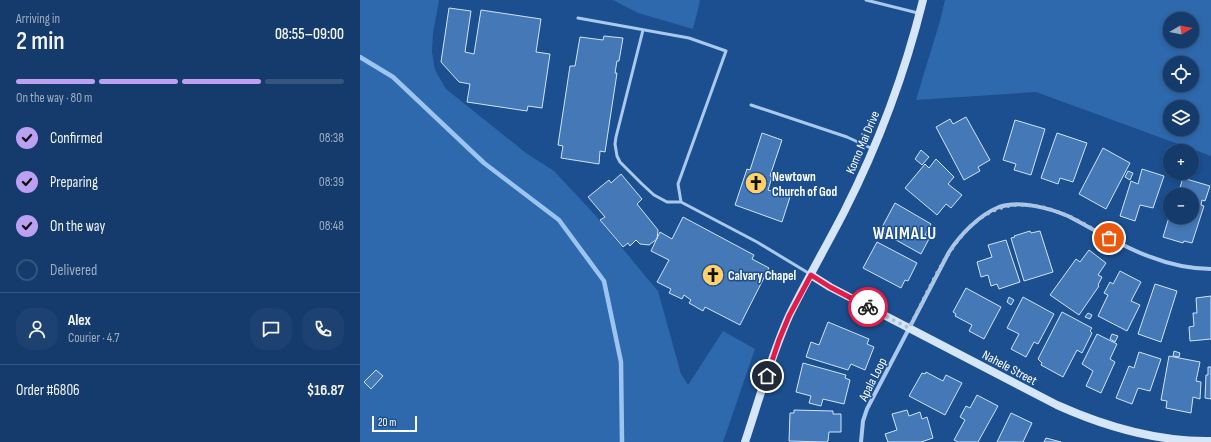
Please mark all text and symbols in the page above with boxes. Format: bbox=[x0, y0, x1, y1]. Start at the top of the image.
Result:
text: Arriving in bbox=[16, 11, 60, 27]
north arrow bbox=[1163, 12, 1199, 48]
map controls bbox=[1163, 12, 1199, 224]
text: 08:55–09:00 bbox=[275, 25, 344, 44]
text: 2 min bbox=[16, 26, 65, 57]
button: locate bbox=[1163, 56, 1199, 92]
text: On the way · 80 m bbox=[16, 90, 92, 106]
button: layers bbox=[1163, 100, 1199, 136]
street label: Komo Mai Drive bbox=[843, 109, 883, 176]
icon: check bbox=[16, 127, 38, 149]
text: Confirmed bbox=[50, 129, 103, 148]
text: 08:38 bbox=[319, 130, 344, 146]
button: + bbox=[1163, 144, 1199, 180]
place label: Newtown Church of God bbox=[772, 169, 838, 200]
church icon: Newtown Church of God bbox=[743, 170, 769, 196]
icon: check bbox=[16, 171, 38, 193]
text: Preparing bbox=[50, 173, 98, 192]
text: 08:39 bbox=[319, 174, 344, 190]
button: − bbox=[1163, 188, 1199, 224]
icon: check bbox=[16, 215, 38, 237]
text: On the way bbox=[50, 217, 105, 236]
text: 08:48 bbox=[319, 218, 344, 234]
pin bbox=[1092, 221, 1126, 255]
district label: WAIMALU bbox=[873, 224, 937, 244]
icon: bag bbox=[1098, 227, 1120, 249]
text: Delivered bbox=[50, 261, 97, 280]
church icon: Calvary Chapel bbox=[700, 262, 726, 288]
place label: Calvary Chapel bbox=[728, 268, 797, 284]
courier bbox=[848, 287, 888, 327]
icon: bike bbox=[857, 296, 879, 318]
button: person bbox=[16, 308, 58, 350]
button: chat bbox=[250, 308, 292, 350]
button: phone bbox=[302, 308, 344, 350]
text: Alex bbox=[68, 311, 91, 330]
text: Courier · 4.7 bbox=[68, 330, 120, 346]
street label: Nahele Street bbox=[979, 347, 1040, 389]
street label: Apala Loop bbox=[855, 355, 891, 405]
pin bbox=[750, 359, 784, 393]
icon: home bbox=[756, 365, 778, 387]
text: Order #6806 bbox=[16, 381, 80, 400]
text: $16.87 bbox=[307, 381, 344, 400]
scale bar bbox=[372, 414, 417, 433]
text: 20 m bbox=[378, 416, 396, 429]

